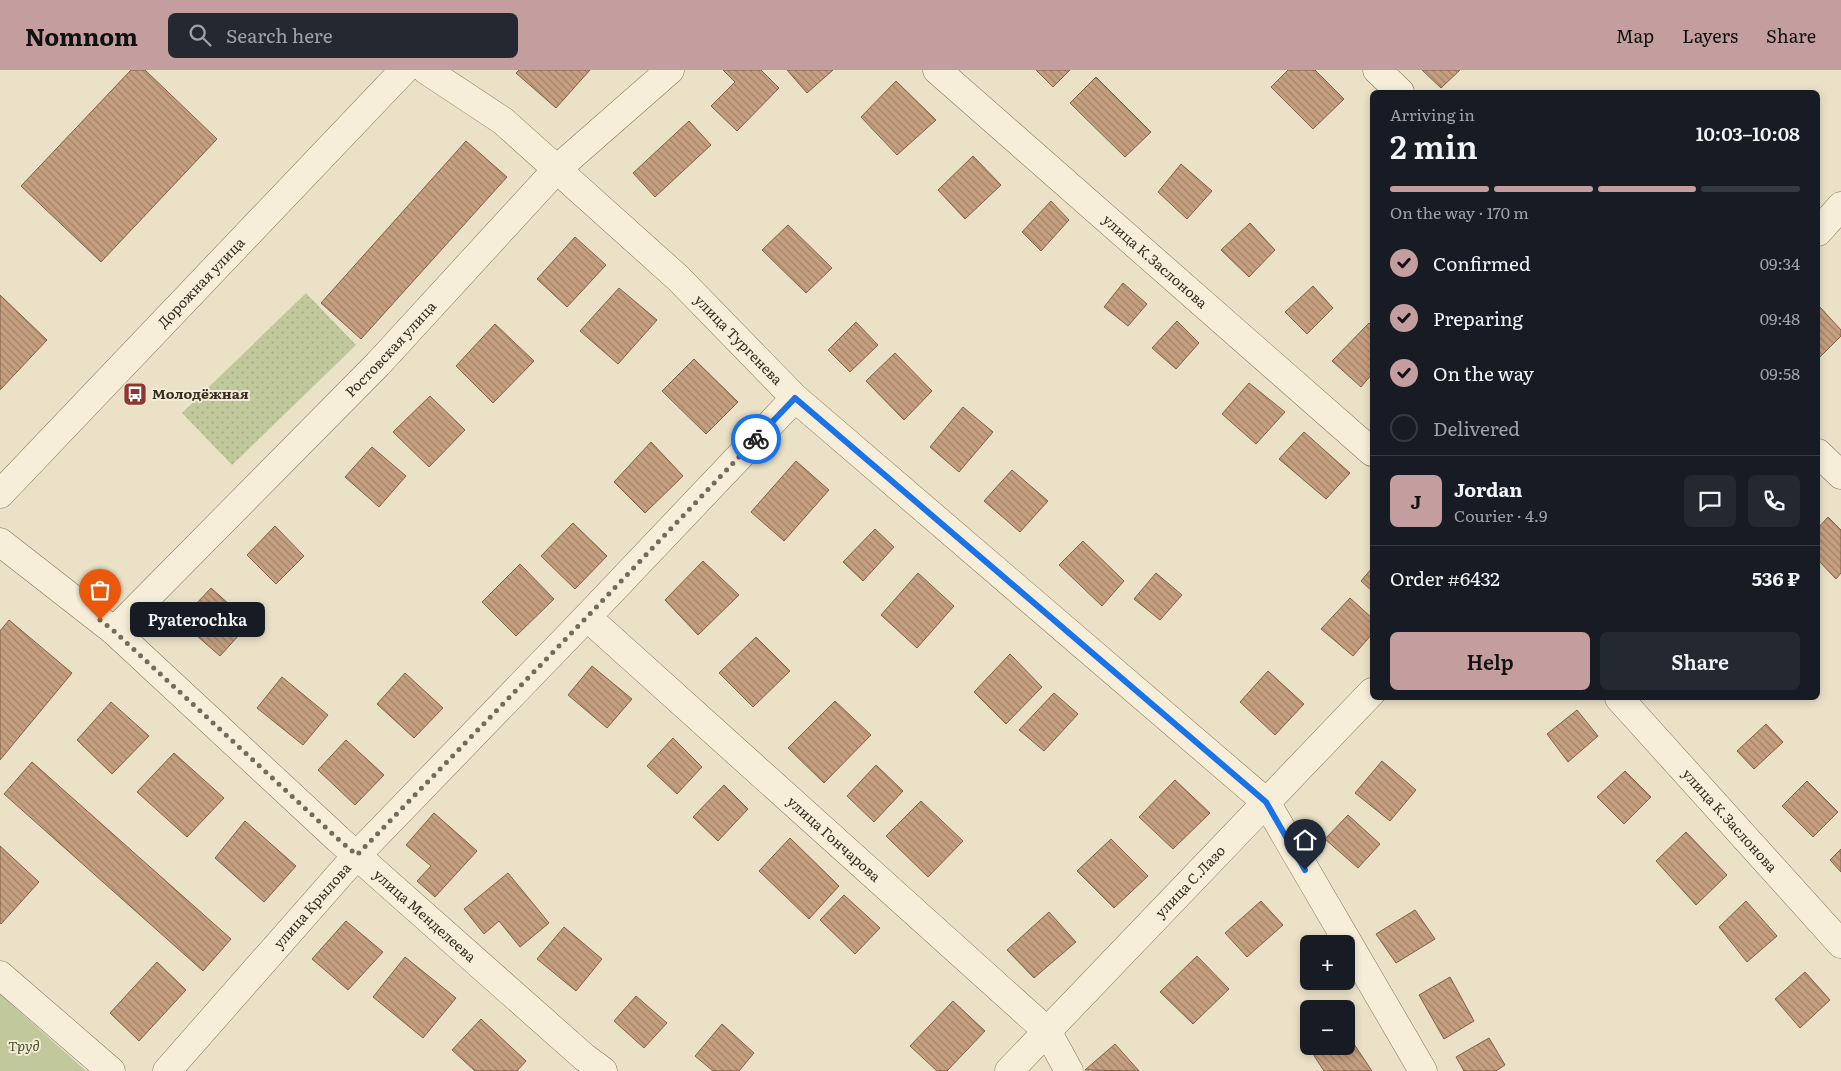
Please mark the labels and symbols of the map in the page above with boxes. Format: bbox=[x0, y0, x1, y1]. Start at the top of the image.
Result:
street label: улица К.Заслонова bbox=[1099, 209, 1213, 312]
street label: Дорожная улица bbox=[153, 232, 249, 332]
street label: улица Тургенева bbox=[690, 290, 788, 389]
street label: Ростовская улица bbox=[340, 296, 440, 401]
bus stop icon: Молодёжная bbox=[122, 381, 148, 407]
place label: Молодёжная bbox=[152, 383, 249, 403]
courier bbox=[731, 414, 781, 464]
pin bbox=[79, 569, 121, 620]
callout: Pyaterochka bbox=[130, 602, 265, 638]
street label: улица К.Заслонова bbox=[1678, 764, 1783, 876]
street label: улица Гончарова bbox=[783, 791, 886, 886]
pin bbox=[1284, 819, 1326, 870]
street label: улица С.Лазо bbox=[1150, 840, 1229, 922]
street label: улица Крылова bbox=[268, 857, 355, 952]
street label: улица Менделеева bbox=[370, 864, 481, 966]
park label: Труд bbox=[8, 1035, 40, 1055]

